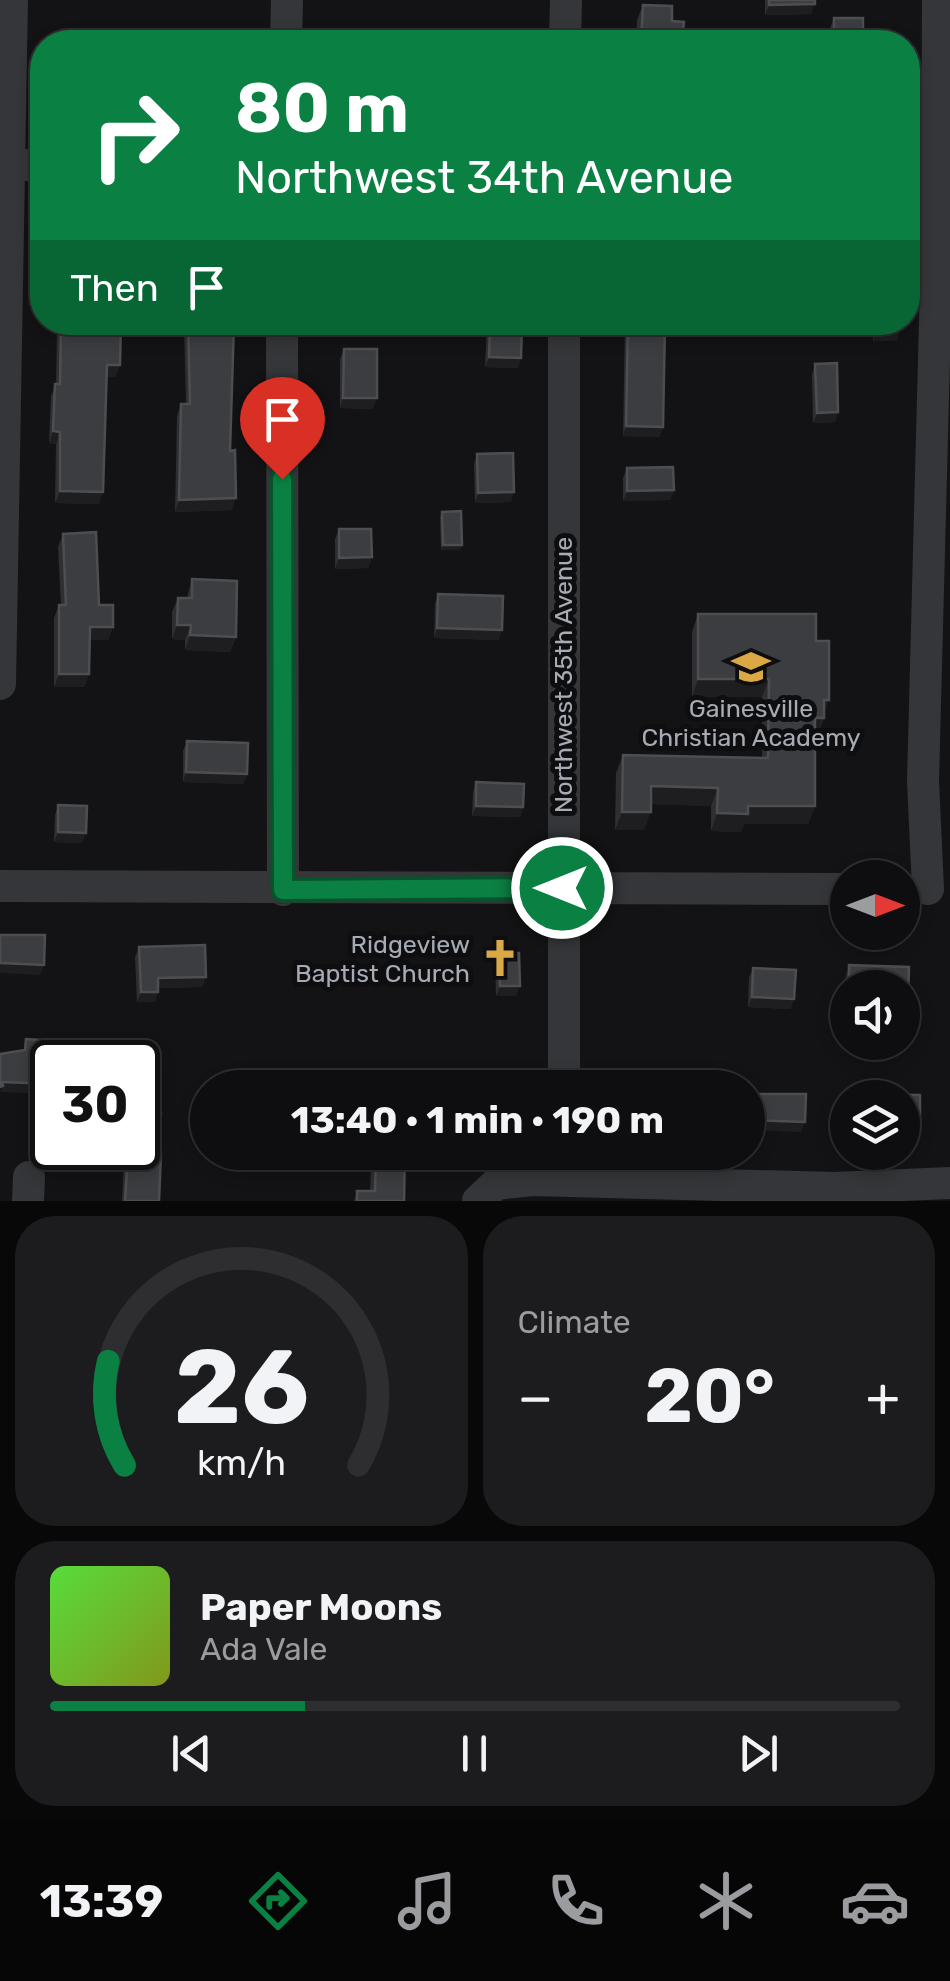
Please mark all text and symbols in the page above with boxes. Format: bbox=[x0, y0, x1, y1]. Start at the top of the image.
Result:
text: 80 m bbox=[235, 67, 409, 150]
icon: right bbox=[70, 70, 200, 200]
text: Northwest 34th Avenue bbox=[235, 151, 734, 204]
icon: arrive bbox=[179, 260, 234, 315]
text: Then bbox=[70, 265, 159, 311]
pin bbox=[240, 377, 325, 480]
icon: arrive bbox=[255, 392, 310, 447]
street label: Northwest 35th Avenue bbox=[549, 537, 578, 813]
school or university icon: Gainesville Christian Academy bbox=[730, 646, 772, 688]
place label: Gainesville Christian Academy bbox=[641, 694, 861, 752]
position arrow bbox=[510, 836, 614, 940]
north arrow bbox=[830, 860, 920, 950]
map controls bbox=[830, 860, 920, 1170]
place label: Ridgeview Baptist Church bbox=[295, 930, 470, 988]
church icon: Ridgeview Baptist Church bbox=[479, 937, 521, 979]
button: sound bbox=[830, 970, 920, 1060]
speed limit sign: 30 bbox=[30, 1040, 160, 1170]
button: layers bbox=[830, 1080, 920, 1170]
text: 13:40 · 1 min · 190 m bbox=[291, 1097, 664, 1143]
text: Climate bbox=[518, 1303, 631, 1341]
text: 26 bbox=[174, 1326, 309, 1449]
text: 20° bbox=[644, 1352, 775, 1441]
text: − bbox=[518, 1365, 553, 1430]
text: + bbox=[866, 1365, 900, 1430]
text: km/h bbox=[197, 1442, 286, 1484]
text: Paper Moons bbox=[200, 1584, 442, 1630]
text: Ada Vale bbox=[200, 1630, 327, 1668]
icon: previous bbox=[164, 1726, 219, 1781]
icon: pause bbox=[447, 1726, 502, 1781]
icon: next bbox=[731, 1726, 786, 1781]
icon: directions bbox=[243, 1866, 313, 1936]
icon: music bbox=[392, 1866, 462, 1936]
icon: phone bbox=[541, 1866, 611, 1936]
icon: climate bbox=[691, 1866, 761, 1936]
icon: car bbox=[840, 1866, 910, 1936]
text: 13:39 bbox=[40, 1875, 163, 1928]

